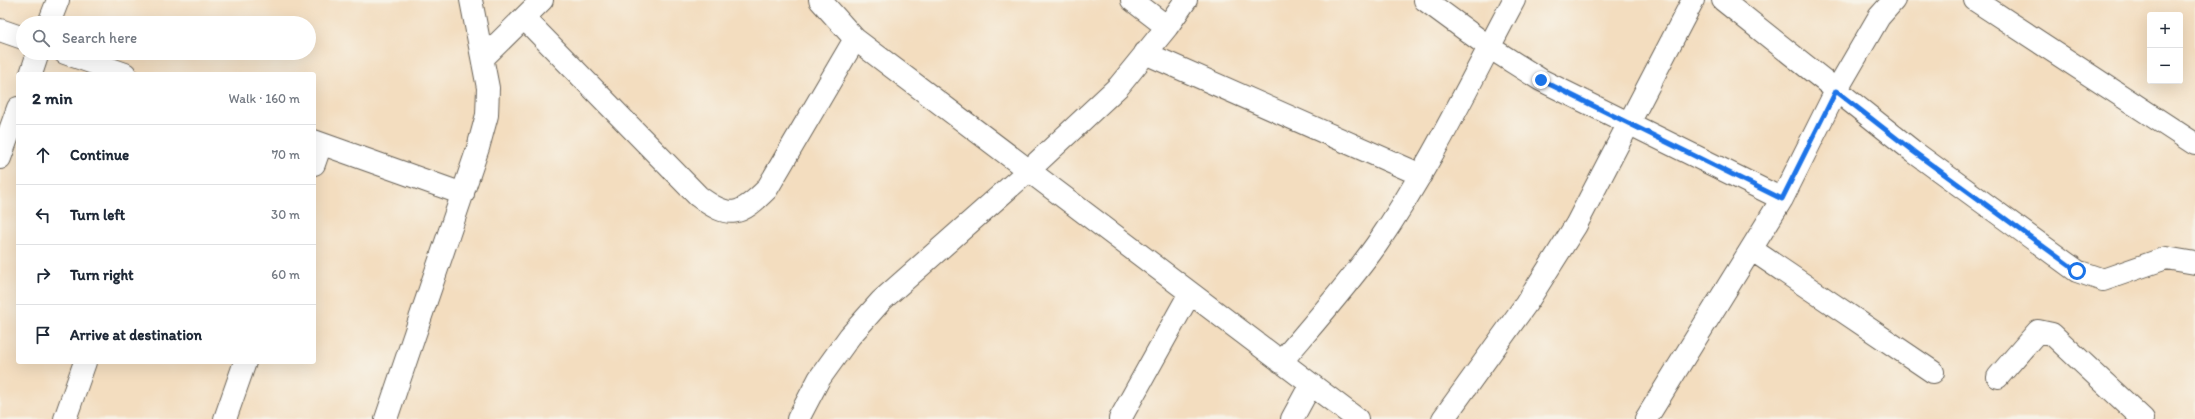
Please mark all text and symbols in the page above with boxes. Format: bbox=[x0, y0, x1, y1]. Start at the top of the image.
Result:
map controls bbox=[2147, 12, 2183, 84]
button: + bbox=[2147, 12, 2183, 48]
search box bbox=[16, 16, 316, 60]
icon: search bbox=[30, 27, 52, 49]
text: Search here bbox=[62, 29, 137, 47]
button: − bbox=[2147, 48, 2183, 84]
route end bbox=[1532, 71, 1550, 89]
text: 2 min bbox=[32, 88, 72, 108]
text: Walk · 160 m bbox=[229, 91, 300, 106]
icon: ahead bbox=[32, 144, 54, 166]
text: Continue bbox=[70, 146, 129, 164]
text: 70 m bbox=[272, 147, 300, 162]
icon: left bbox=[32, 204, 54, 226]
text: Turn left bbox=[70, 206, 125, 224]
text: 30 m bbox=[271, 207, 300, 222]
route start bbox=[2068, 262, 2086, 280]
icon: right bbox=[32, 264, 54, 286]
text: Turn right bbox=[70, 266, 134, 284]
text: 60 m bbox=[271, 267, 300, 282]
icon: arrive bbox=[32, 324, 54, 346]
text: Arrive at destination bbox=[70, 326, 202, 344]

